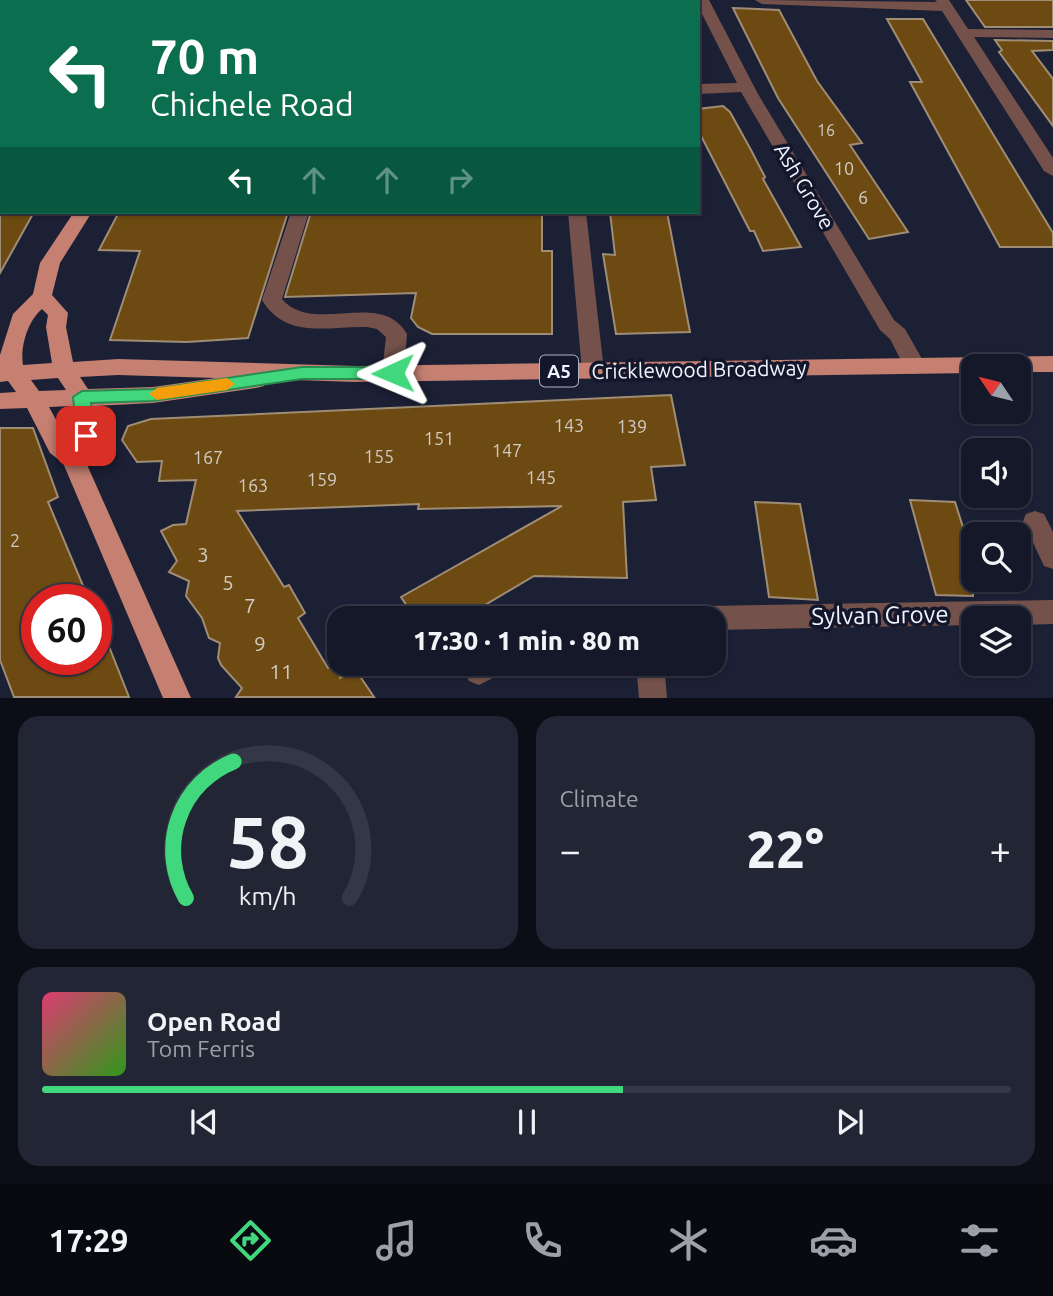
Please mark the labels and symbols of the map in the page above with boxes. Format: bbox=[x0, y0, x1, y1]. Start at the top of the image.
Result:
house number: 16 bbox=[817, 121, 835, 139]
street label: Ash Grove bbox=[770, 139, 840, 233]
house number: 10 bbox=[834, 158, 854, 178]
house number: 6 bbox=[858, 187, 868, 207]
position arrow bbox=[356, 336, 430, 410]
north arrow bbox=[961, 354, 1031, 424]
street label: Cricklewood Broadway bbox=[591, 355, 807, 383]
road number: A5 bbox=[540, 356, 578, 386]
pin bbox=[56, 406, 116, 466]
house number: 143 bbox=[554, 415, 584, 435]
house number: 139 bbox=[617, 416, 647, 436]
house number: 151 bbox=[424, 428, 454, 448]
house number: 147 bbox=[492, 440, 522, 460]
house number: 155 bbox=[364, 446, 394, 466]
house number: 167 bbox=[193, 447, 223, 467]
house number: 145 bbox=[526, 467, 556, 487]
house number: 159 bbox=[307, 469, 337, 489]
house number: 163 bbox=[238, 475, 268, 495]
house number: 2 bbox=[10, 530, 20, 550]
house number: 3 bbox=[197, 542, 209, 566]
house number: 5 bbox=[222, 570, 234, 594]
speed limit sign: 60 bbox=[21, 584, 112, 675]
house number: 7 bbox=[244, 593, 256, 617]
street label: Sylvan Grove bbox=[811, 600, 949, 630]
house number: 9 bbox=[254, 631, 266, 655]
house number: 11 bbox=[269, 659, 293, 683]

